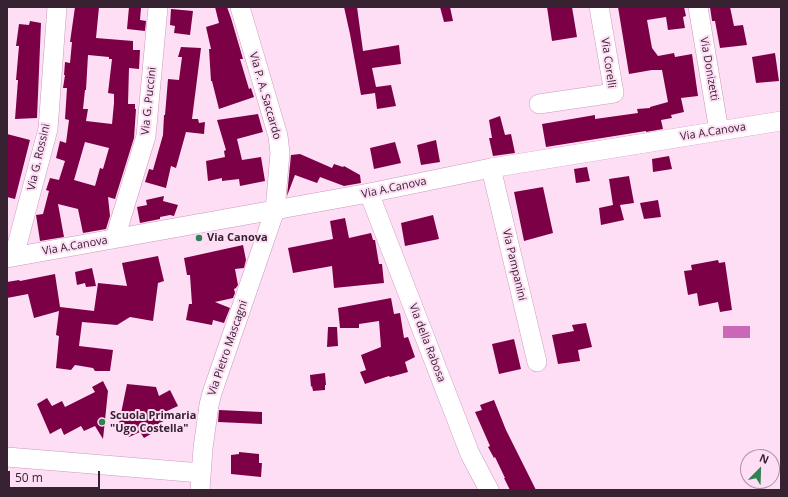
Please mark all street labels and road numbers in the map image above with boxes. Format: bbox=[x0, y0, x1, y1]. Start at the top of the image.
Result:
street label: Via Donizetti bbox=[697, 36, 721, 102]
street label: Via Corelli bbox=[598, 37, 618, 89]
street label: Via P. A. Saccardo bbox=[246, 51, 284, 141]
street label: Via G. Puccini bbox=[139, 66, 159, 136]
street label: Via A.Canova bbox=[679, 120, 747, 144]
street label: Via G. Rossini bbox=[25, 122, 53, 192]
street label: Via A.Canova bbox=[360, 175, 428, 201]
street label: Via Pampanini bbox=[499, 228, 529, 302]
street label: Via A.Canova bbox=[41, 234, 109, 258]
street label: Via Pietro Mascagni bbox=[205, 299, 251, 397]
street label: Via della Rabosa bbox=[406, 302, 448, 384]

